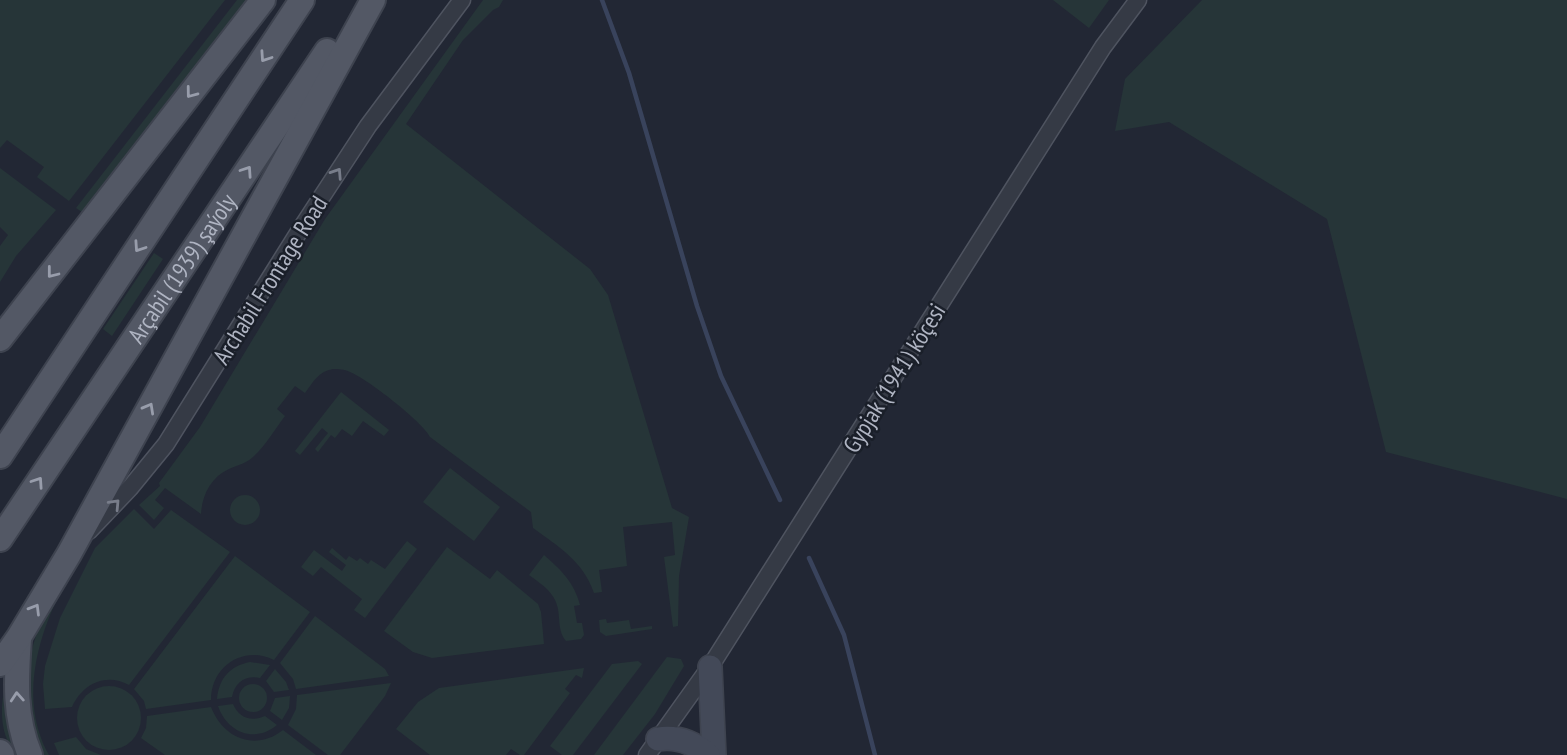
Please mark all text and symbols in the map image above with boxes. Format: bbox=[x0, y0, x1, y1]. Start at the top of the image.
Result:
one-way arrow bbox=[261, 49, 273, 62]
one-way arrow bbox=[187, 85, 200, 98]
one-way arrow bbox=[239, 166, 251, 179]
one-way arrow bbox=[329, 168, 342, 181]
street label: Arçabil (1939) şaýoly bbox=[120, 187, 243, 349]
street label: Archabil Frontage Road bbox=[206, 190, 334, 370]
one-way arrow bbox=[135, 239, 147, 252]
one-way arrow bbox=[48, 266, 61, 278]
street label: Gypjak (1941) köçesi bbox=[836, 298, 952, 458]
one-way arrow bbox=[141, 403, 154, 415]
one-way arrow bbox=[30, 477, 42, 490]
one-way arrow bbox=[107, 499, 119, 512]
one-way arrow bbox=[27, 604, 40, 617]
one-way arrow bbox=[9, 691, 24, 702]

